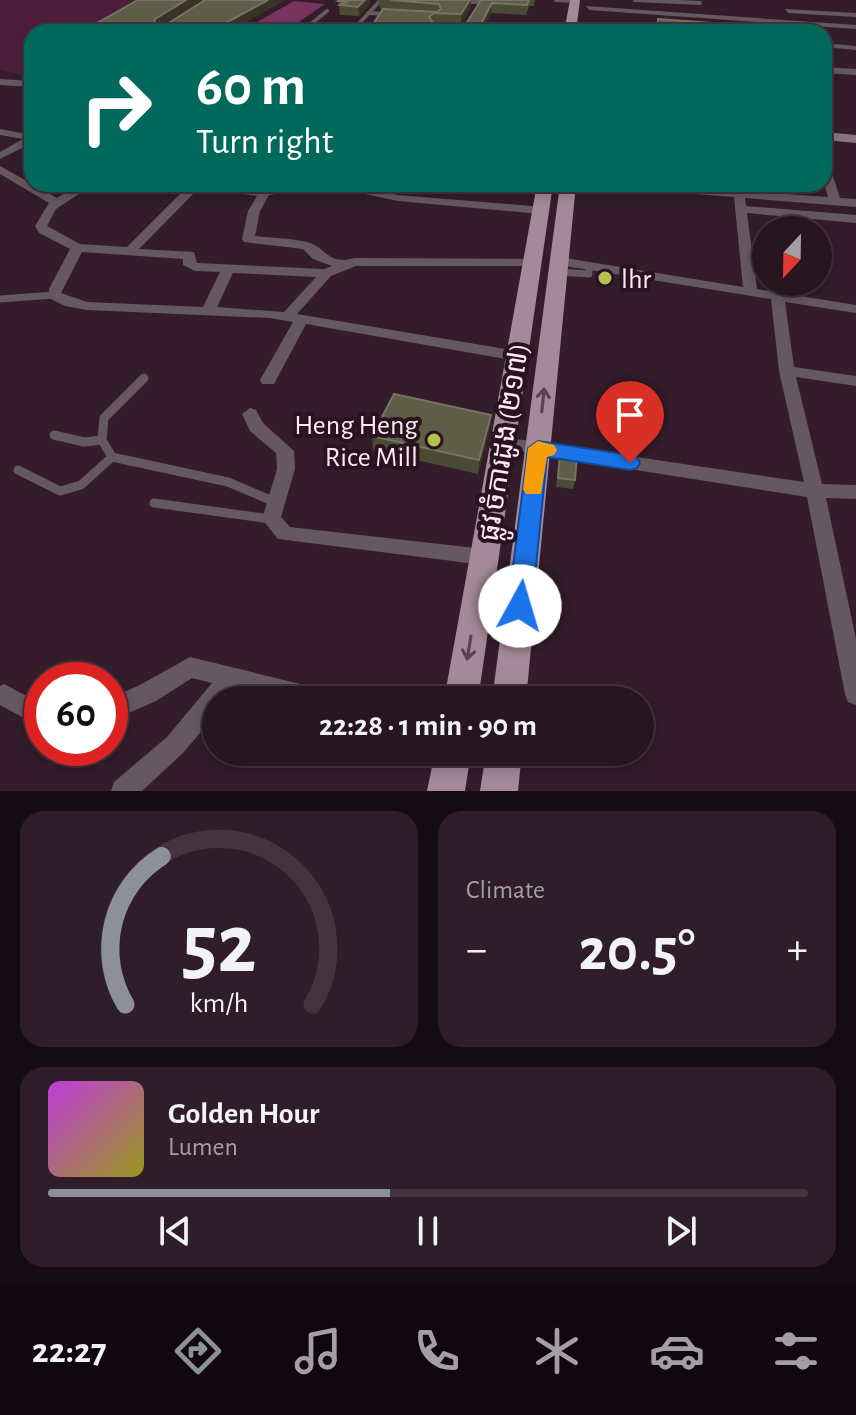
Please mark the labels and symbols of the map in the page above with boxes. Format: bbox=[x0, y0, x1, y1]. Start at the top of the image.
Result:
north arrow bbox=[752, 216, 832, 296]
place label: lhr bbox=[621, 266, 651, 294]
marker: lhr bbox=[596, 269, 614, 287]
street label: ផ្លូវ ចំការដូង (២១៧) bbox=[471, 341, 544, 545]
pin bbox=[596, 381, 664, 463]
one-way arrow bbox=[536, 387, 551, 414]
place label: Heng Heng Rice Mill bbox=[294, 412, 418, 472]
marker: Heng Heng Rice Mill bbox=[425, 431, 443, 449]
position arrow bbox=[478, 564, 562, 648]
one-way arrow bbox=[461, 635, 476, 660]
speed limit sign: 60 bbox=[24, 662, 128, 766]

